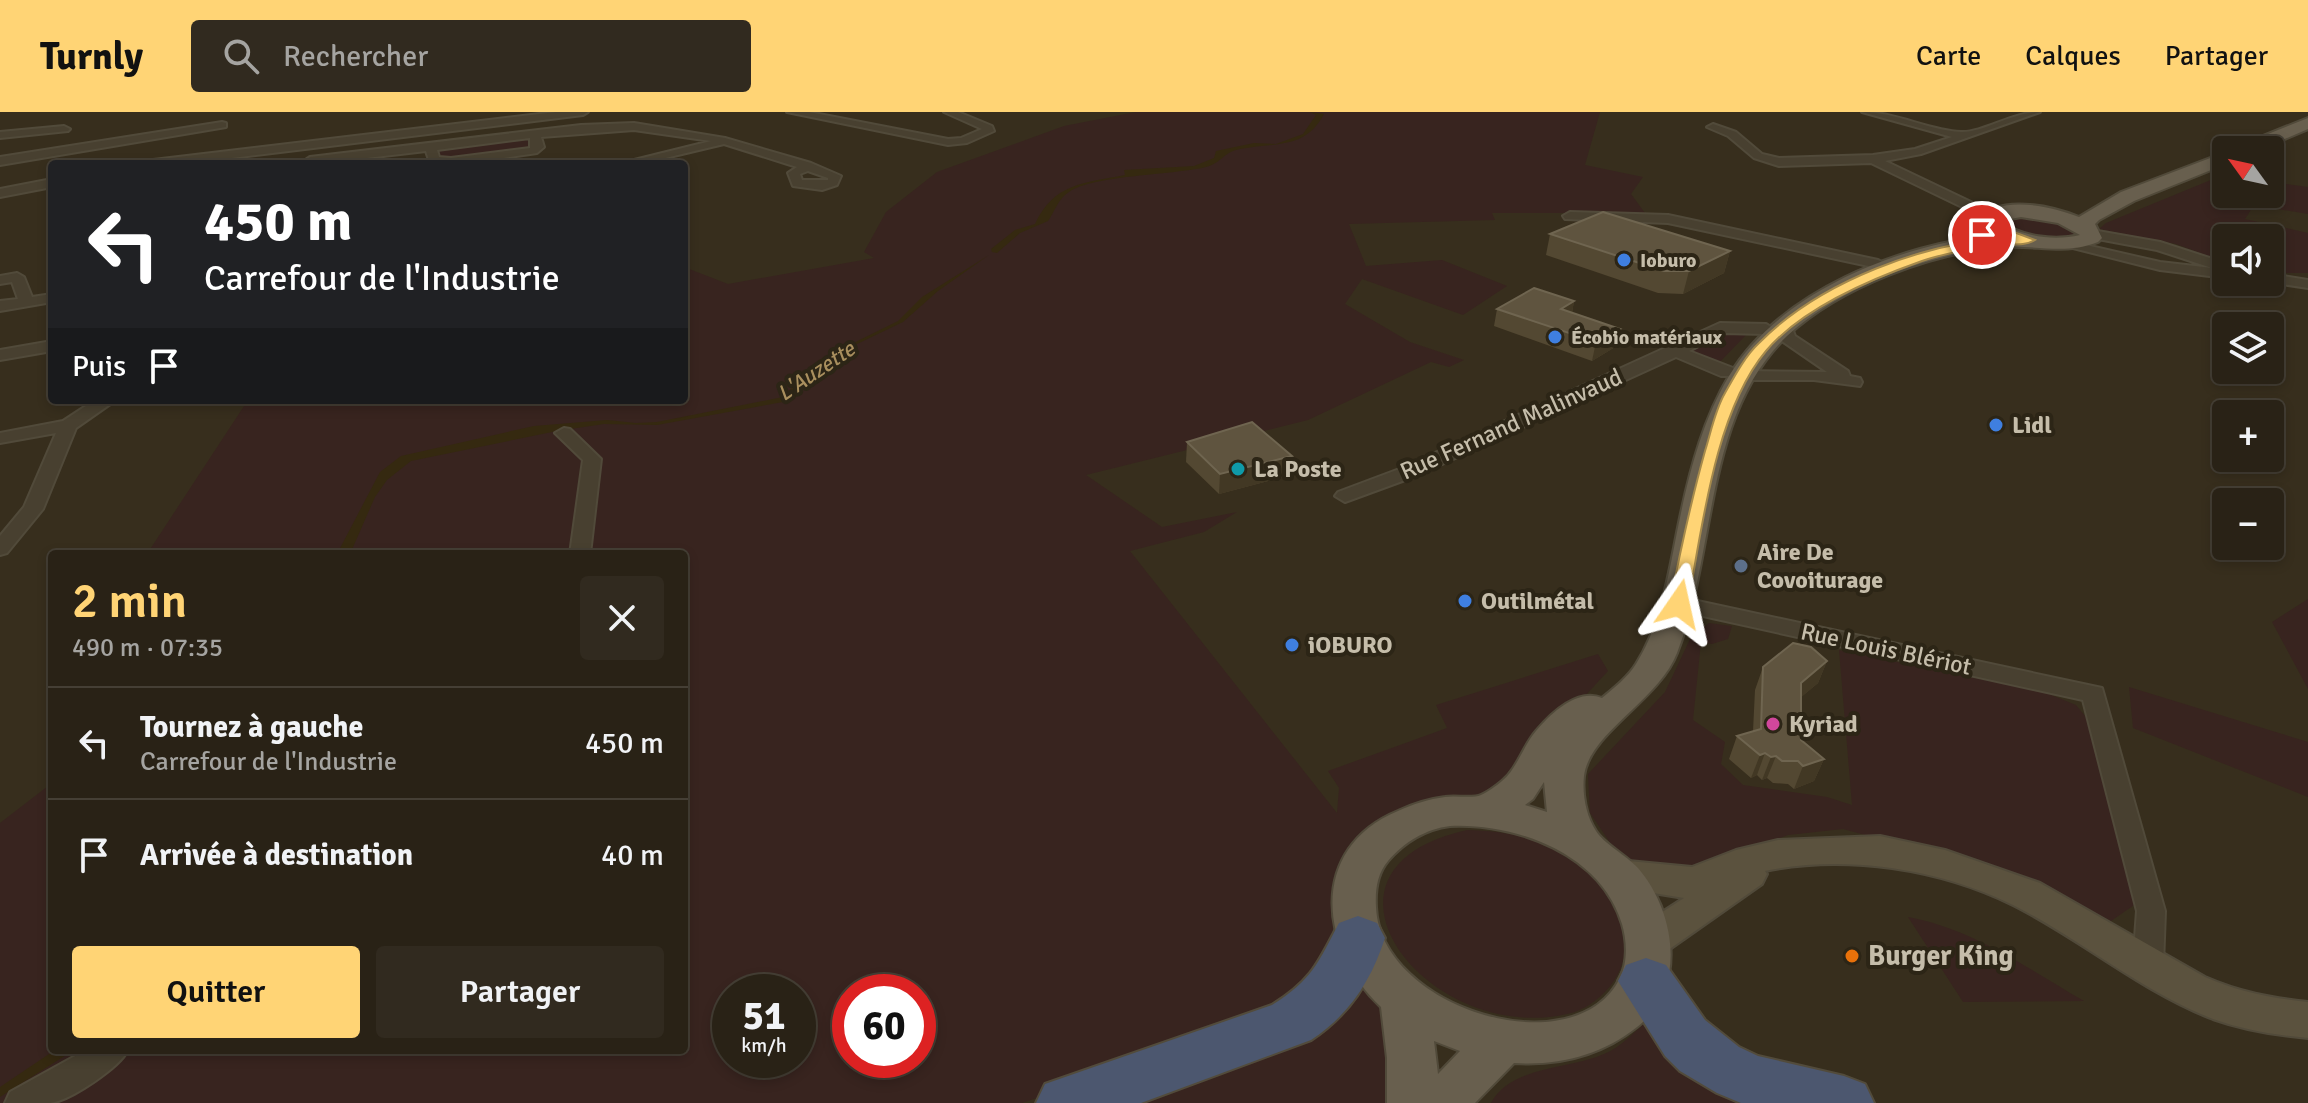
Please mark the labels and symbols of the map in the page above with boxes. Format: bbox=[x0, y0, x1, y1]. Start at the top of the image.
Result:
north arrow bbox=[2212, 136, 2284, 208]
pin bbox=[1948, 201, 2016, 269]
place label: Ioburo bbox=[1640, 248, 1697, 273]
marker: Ioburo bbox=[1615, 251, 1633, 269]
place label: Écobio matériaux bbox=[1571, 325, 1723, 350]
marker: Écobio matériaux bbox=[1546, 328, 1564, 346]
water label: L'Auzette bbox=[772, 335, 861, 407]
street label: Rue Fernand Malinvaud bbox=[1395, 362, 1627, 486]
place label: Lidl bbox=[2012, 410, 2052, 440]
marker: Lidl bbox=[1987, 416, 2005, 434]
place label: La Poste bbox=[1254, 454, 1342, 484]
marker: La Poste bbox=[1229, 460, 1247, 478]
place label: Aire De Covoiturage bbox=[1757, 537, 1883, 595]
marker: Aire De Covoiturage bbox=[1732, 557, 1750, 575]
position arrow bbox=[1637, 562, 1721, 646]
place label: Outilmétal bbox=[1481, 586, 1594, 616]
marker: Outilmétal bbox=[1456, 592, 1474, 610]
street label: Rue Louis Blériot bbox=[1798, 616, 1974, 682]
place label: iOBURO bbox=[1308, 630, 1393, 660]
marker: iOBURO bbox=[1283, 636, 1301, 654]
place label: Kyriad bbox=[1789, 709, 1858, 739]
marker: Kyriad bbox=[1764, 715, 1782, 733]
place label: Burger King bbox=[1868, 939, 2014, 973]
marker: Burger King bbox=[1843, 947, 1861, 965]
speed limit sign: 60 bbox=[832, 974, 936, 1078]

